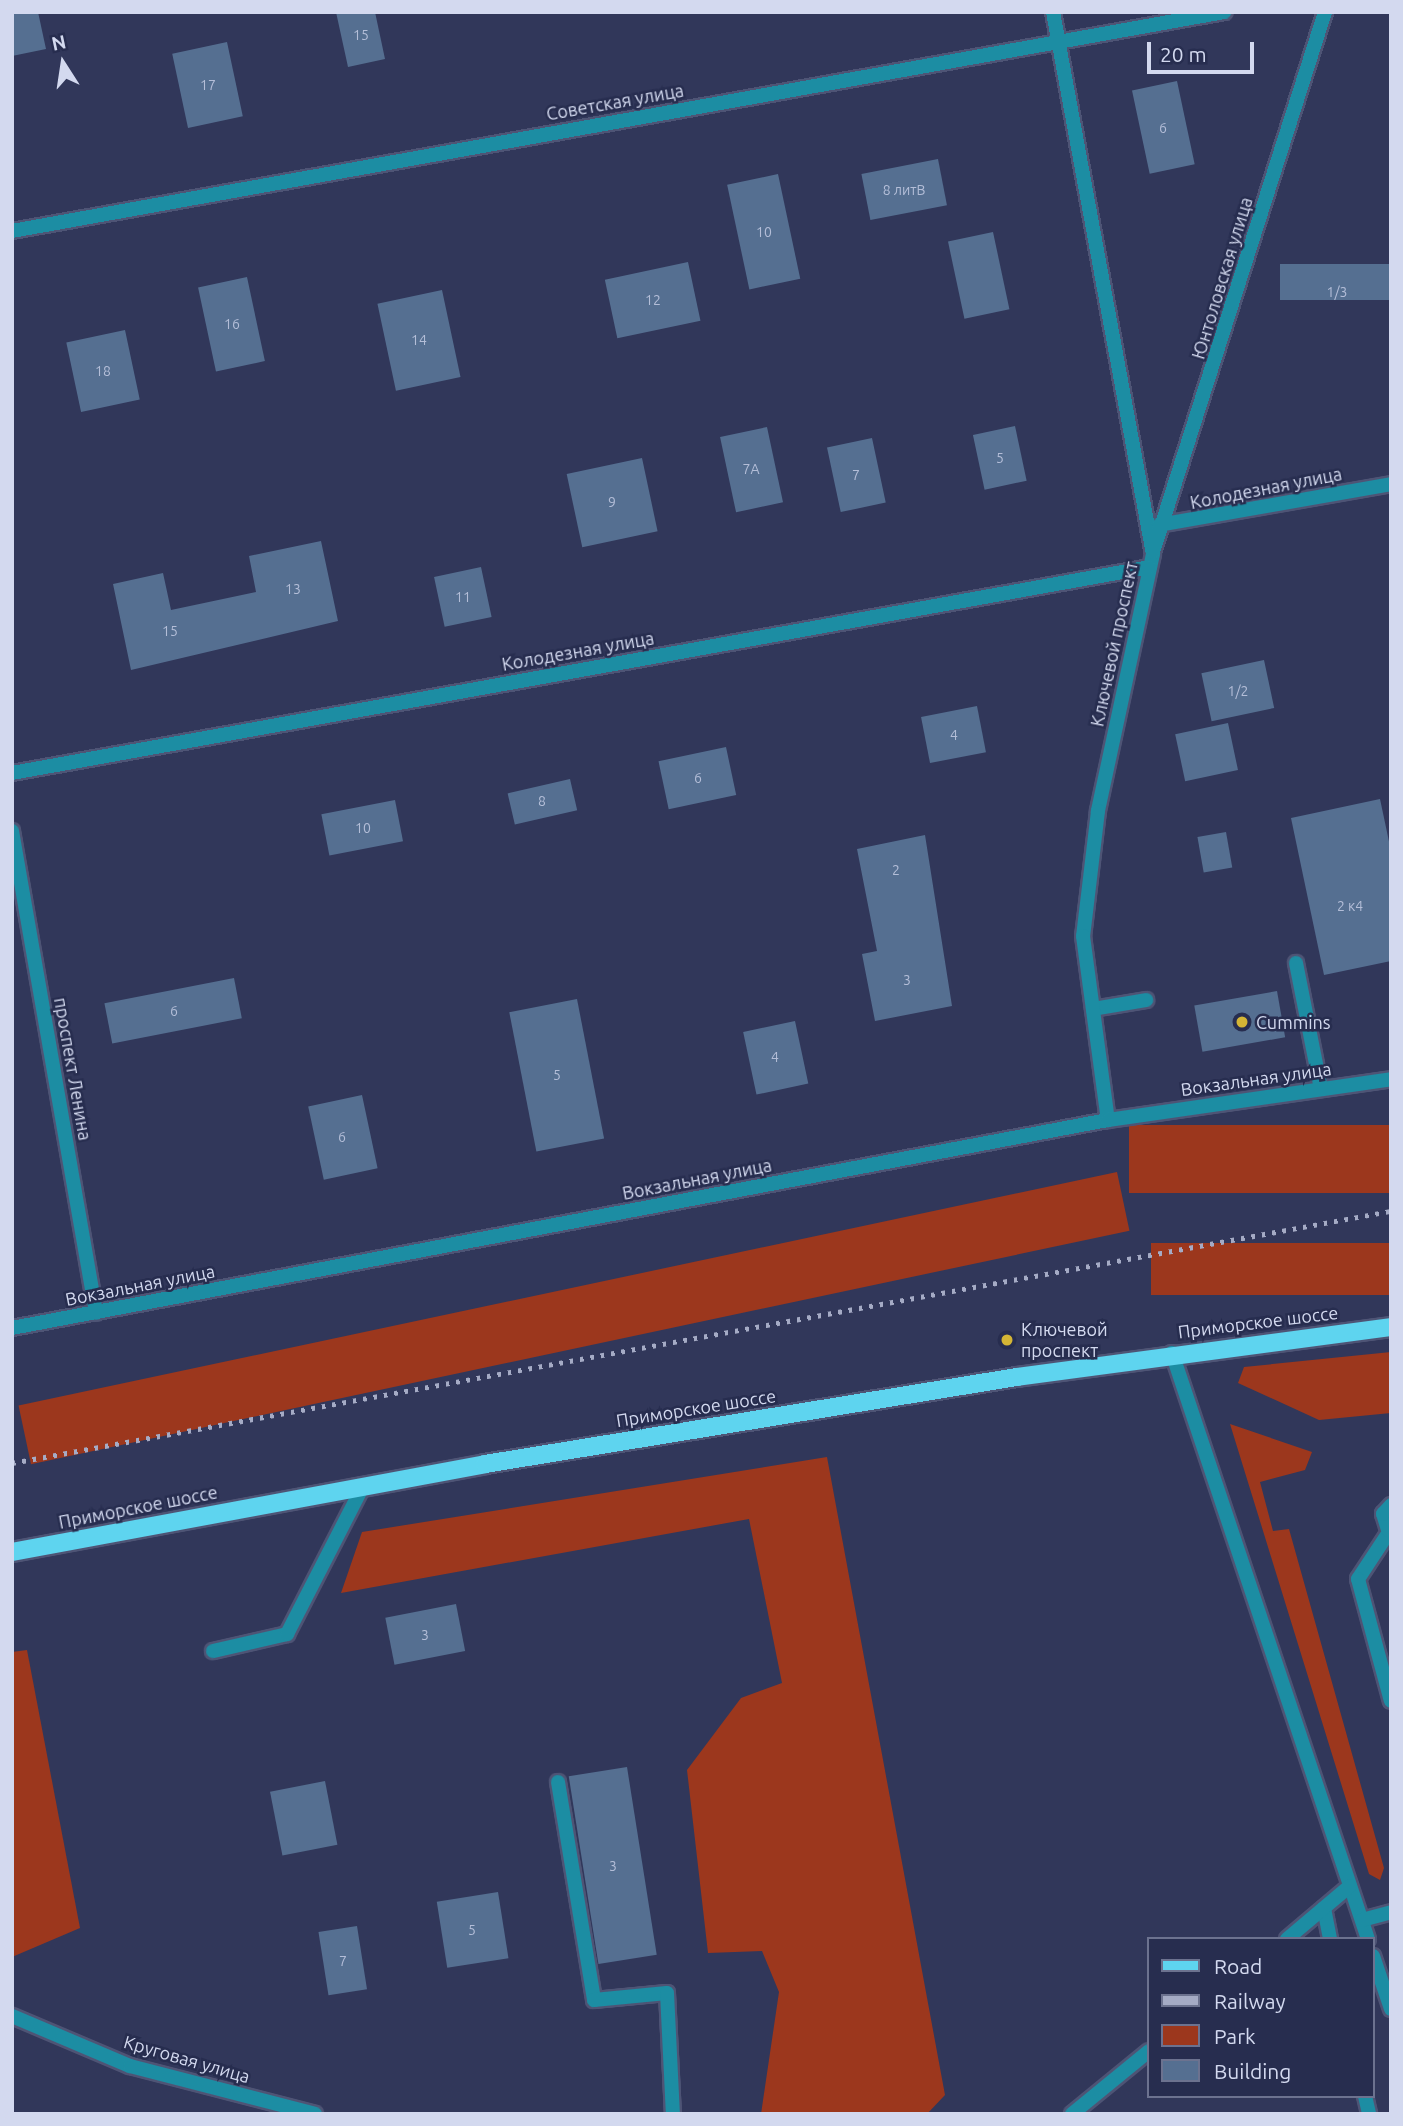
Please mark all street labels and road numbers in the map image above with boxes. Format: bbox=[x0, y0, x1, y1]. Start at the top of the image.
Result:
street label: Советская улица bbox=[545, 79, 685, 125]
street label: Юнтоловская улица bbox=[1187, 194, 1257, 362]
street label: Колодезная улица bbox=[1188, 463, 1344, 513]
street label: Ключевой проспект bbox=[1086, 560, 1142, 728]
street label: Колодезная улица bbox=[500, 627, 656, 675]
street label: проспект Ленина bbox=[50, 996, 96, 1142]
street label: Вокзальная улица bbox=[1179, 1058, 1333, 1100]
street label: Вокзальная улица bbox=[620, 1154, 774, 1204]
street label: Вокзальная улица bbox=[63, 1260, 217, 1310]
street label: Приморское шоссе bbox=[1177, 1301, 1339, 1343]
street label: Приморское шоссе bbox=[615, 1385, 777, 1431]
street label: Приморское шоссе bbox=[57, 1481, 219, 1533]
street label: Круговая улица bbox=[121, 2031, 253, 2087]

